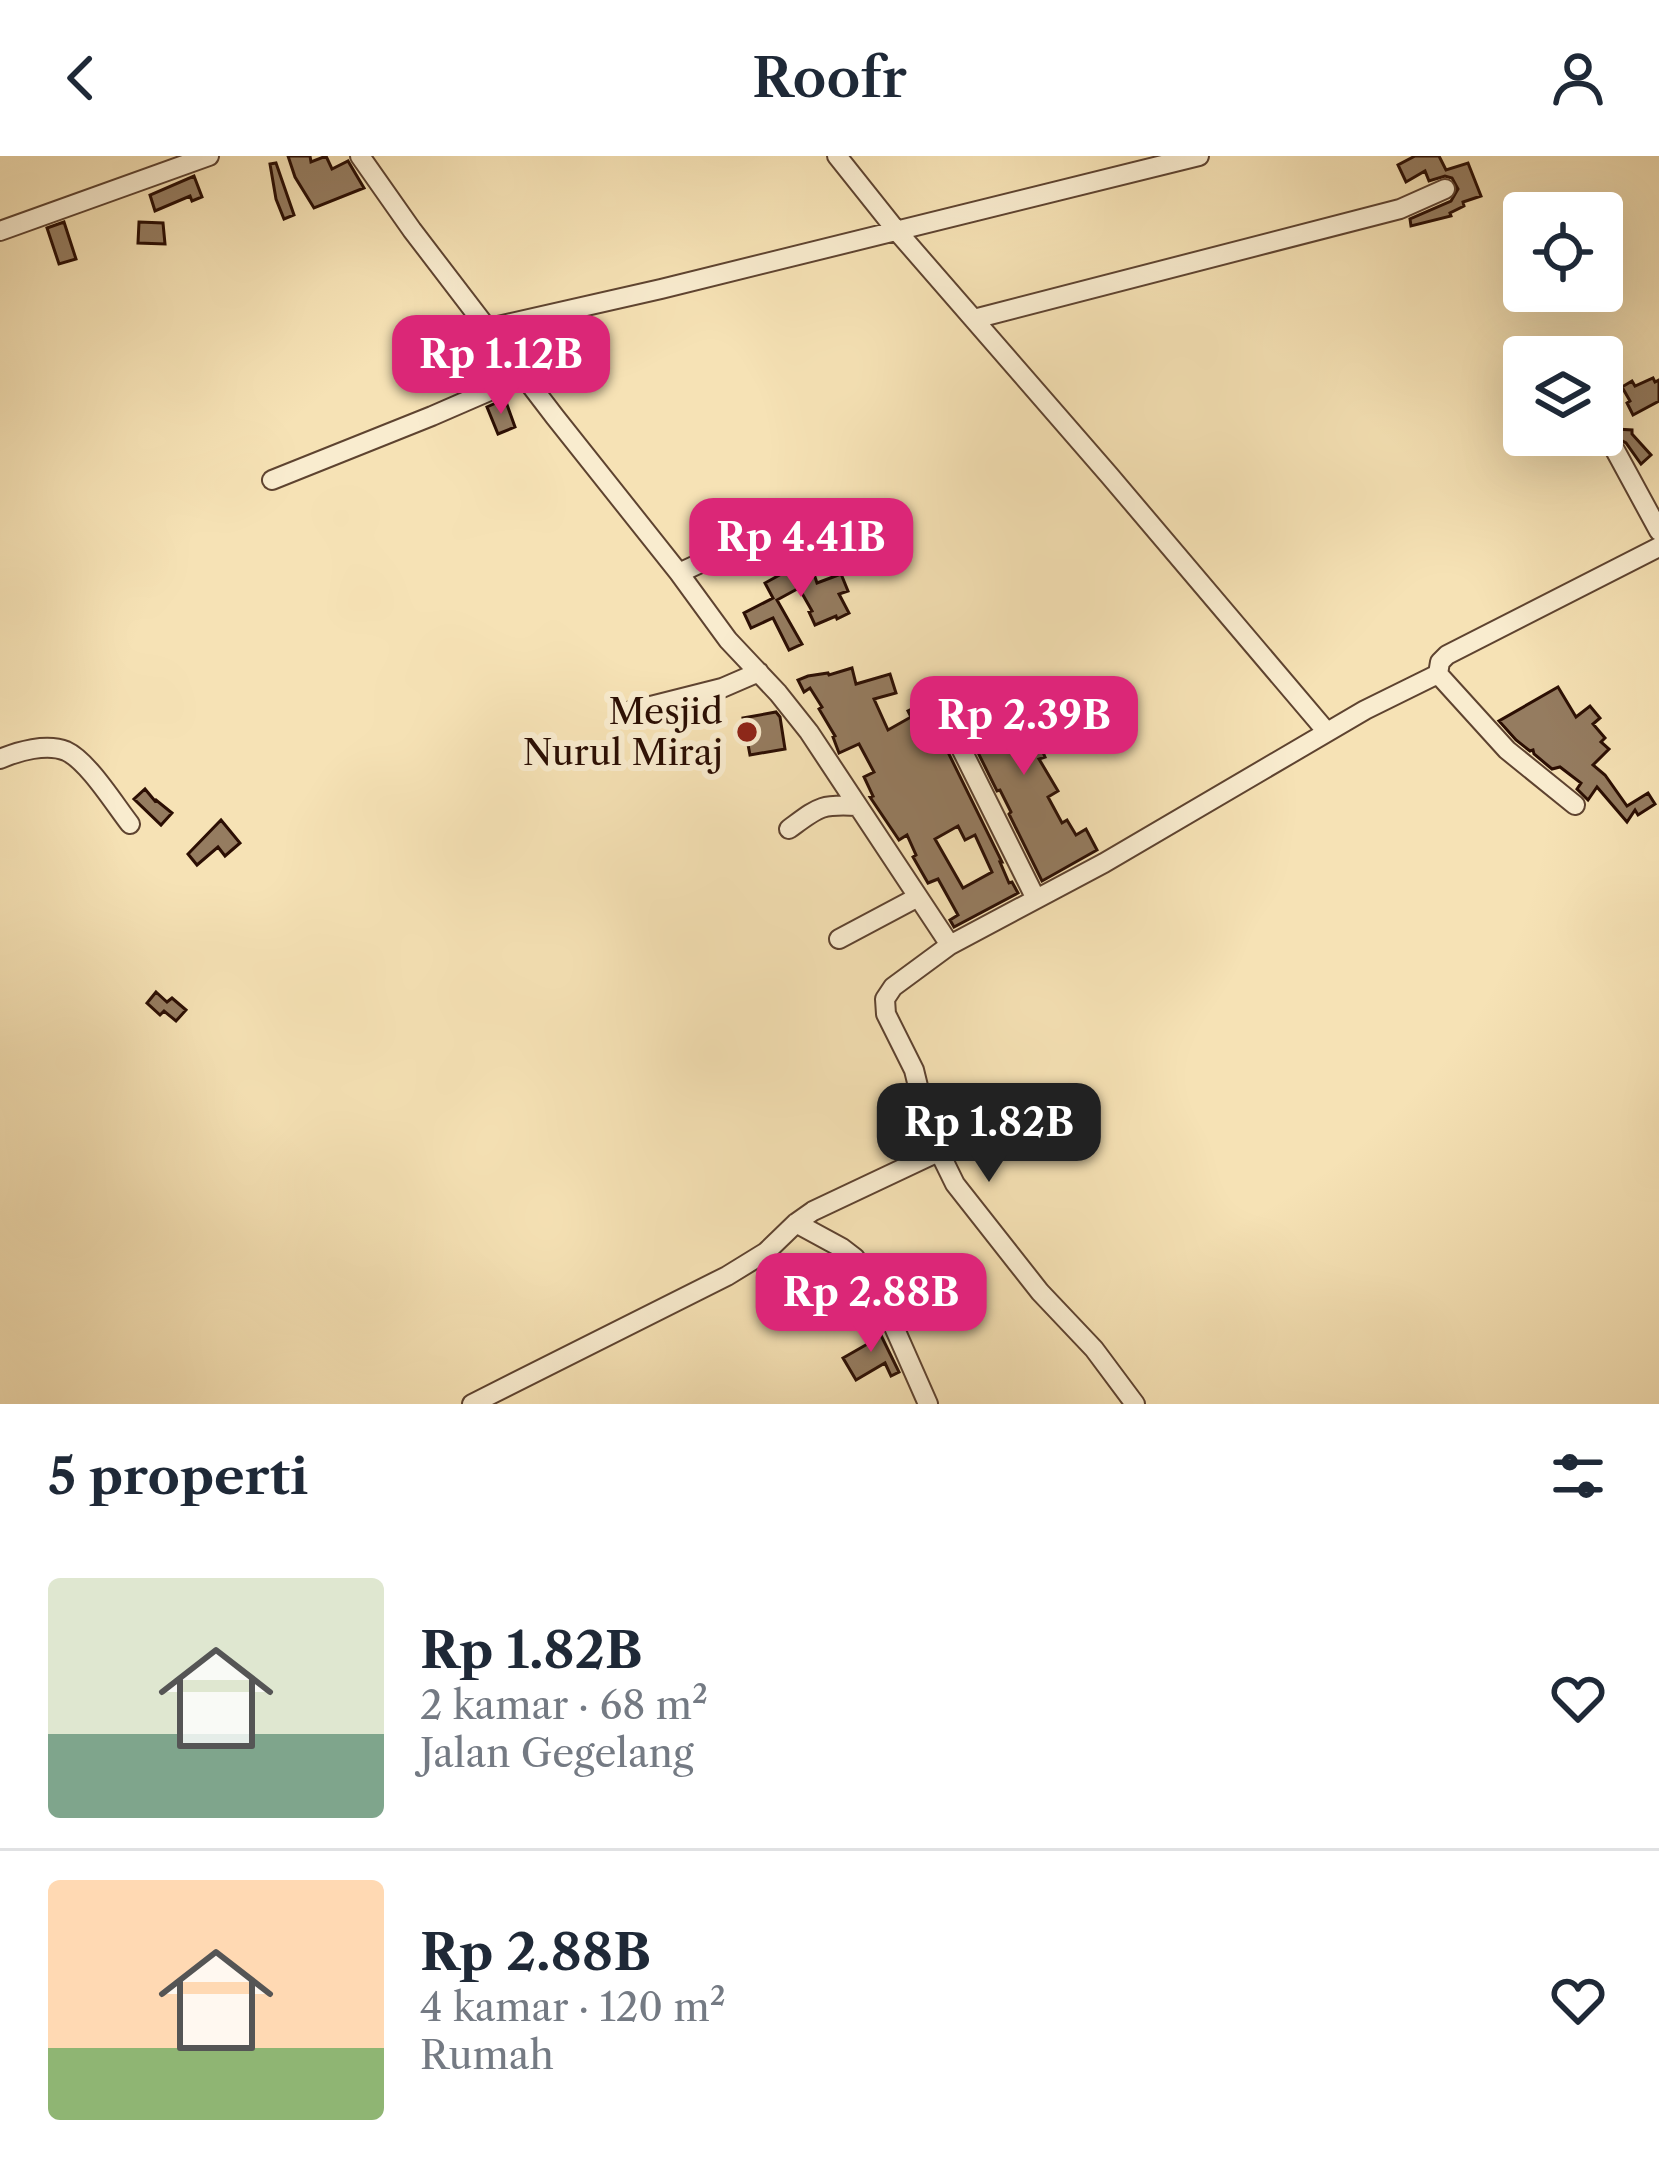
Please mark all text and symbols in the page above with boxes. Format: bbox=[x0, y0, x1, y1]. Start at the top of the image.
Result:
icon: back bbox=[48, 45, 114, 111]
text: Roofr bbox=[752, 45, 907, 111]
icon: person bbox=[1545, 45, 1611, 111]
map controls bbox=[1503, 192, 1623, 456]
button: locate bbox=[1503, 192, 1623, 312]
pin: Rp 1.12B bbox=[377, 315, 625, 417]
text: Rp 1.12B bbox=[419, 330, 583, 378]
button: layers bbox=[1503, 336, 1623, 456]
pin: Rp 4.41B bbox=[677, 498, 925, 600]
text: Rp 4.41B bbox=[716, 513, 886, 561]
pin: Rp 2.39B bbox=[900, 676, 1148, 778]
place label: Mesjid Nurul Miraj bbox=[523, 689, 723, 774]
text: Rp 2.39B bbox=[937, 691, 1111, 739]
marker: Mesjid Nurul Miraj bbox=[734, 719, 760, 745]
pin: Rp 1.82B bbox=[865, 1083, 1113, 1185]
text: Rp 1.82B bbox=[904, 1098, 1074, 1146]
pin: Rp 2.88B bbox=[747, 1253, 995, 1355]
text: Rp 2.88B bbox=[783, 1268, 959, 1316]
icon: filters bbox=[1545, 1443, 1611, 1509]
text: 5 properti bbox=[48, 1445, 308, 1507]
text: Rp 1.82B bbox=[420, 1619, 643, 1681]
icon: home bbox=[144, 1626, 288, 1770]
icon: heart bbox=[1545, 1665, 1611, 1731]
text: 2 kamar · 68 m² bbox=[420, 1681, 708, 1729]
text: Jalan Gegelang bbox=[420, 1729, 693, 1777]
text: Rp 2.88B bbox=[420, 1921, 651, 1983]
icon: home bbox=[144, 1928, 288, 2072]
icon: heart bbox=[1545, 1967, 1611, 2033]
text: 4 kamar · 120 m² bbox=[420, 1983, 726, 2031]
text: Rumah bbox=[420, 2031, 554, 2079]

